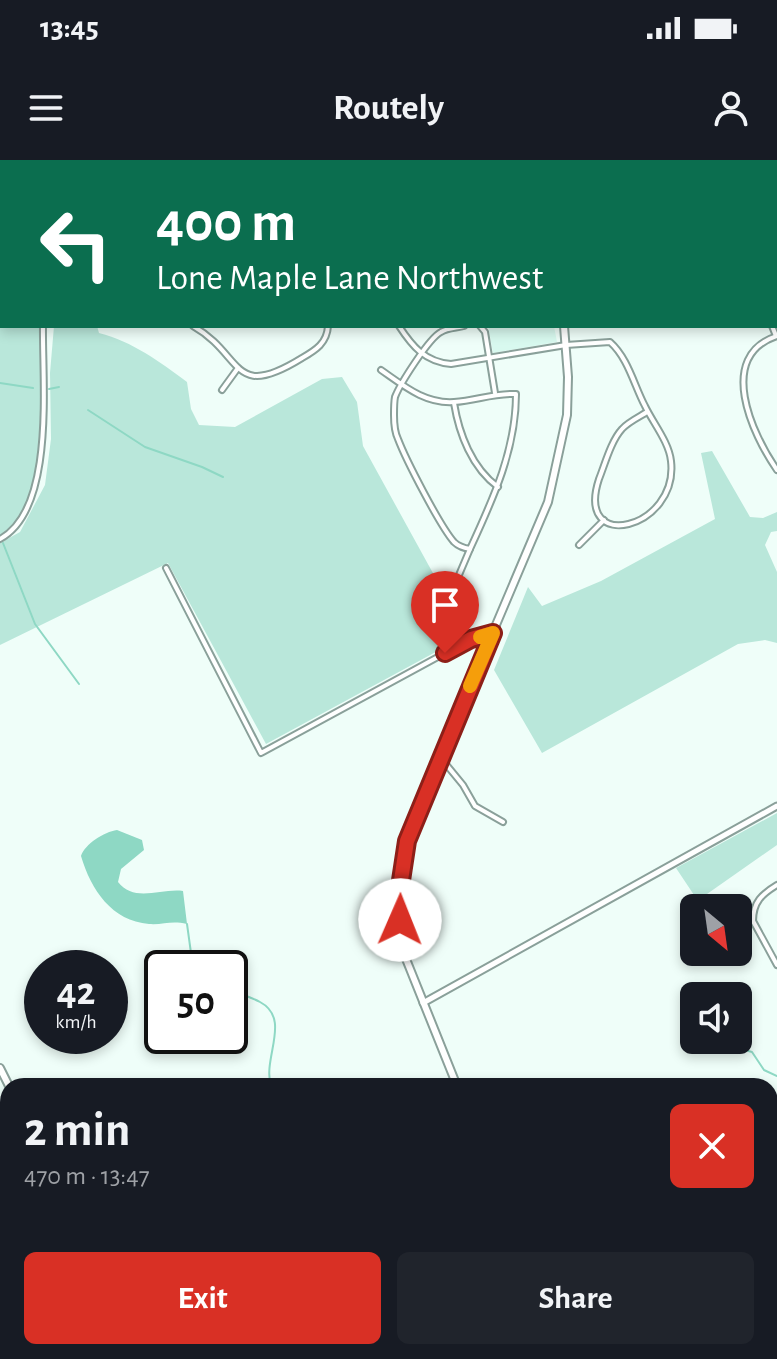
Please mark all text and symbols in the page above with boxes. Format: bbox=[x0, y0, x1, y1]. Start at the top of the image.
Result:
text: 13:45 bbox=[40, 13, 99, 43]
icon: menu bbox=[24, 86, 68, 130]
icon: person bbox=[709, 86, 753, 130]
text: Routely bbox=[333, 90, 444, 126]
icon: left bbox=[24, 192, 128, 296]
text: 400 m bbox=[156, 195, 296, 251]
text: Lone Maple Lane Northwest bbox=[156, 260, 543, 296]
pin bbox=[411, 571, 479, 653]
icon: arrive bbox=[423, 583, 467, 627]
position arrow bbox=[358, 878, 442, 962]
north arrow bbox=[680, 894, 752, 966]
map controls bbox=[680, 894, 752, 1054]
speed limit sign: 50 bbox=[144, 950, 248, 1054]
text: 42 bbox=[57, 972, 95, 1012]
button: sound bbox=[680, 982, 752, 1054]
text: km/h bbox=[55, 1012, 97, 1032]
button: close bbox=[670, 1104, 754, 1188]
text: 2 min bbox=[24, 1107, 131, 1155]
text: 470 m · 13:47 bbox=[24, 1163, 150, 1189]
button: Exit bbox=[24, 1252, 381, 1344]
button: Share bbox=[397, 1252, 754, 1344]

